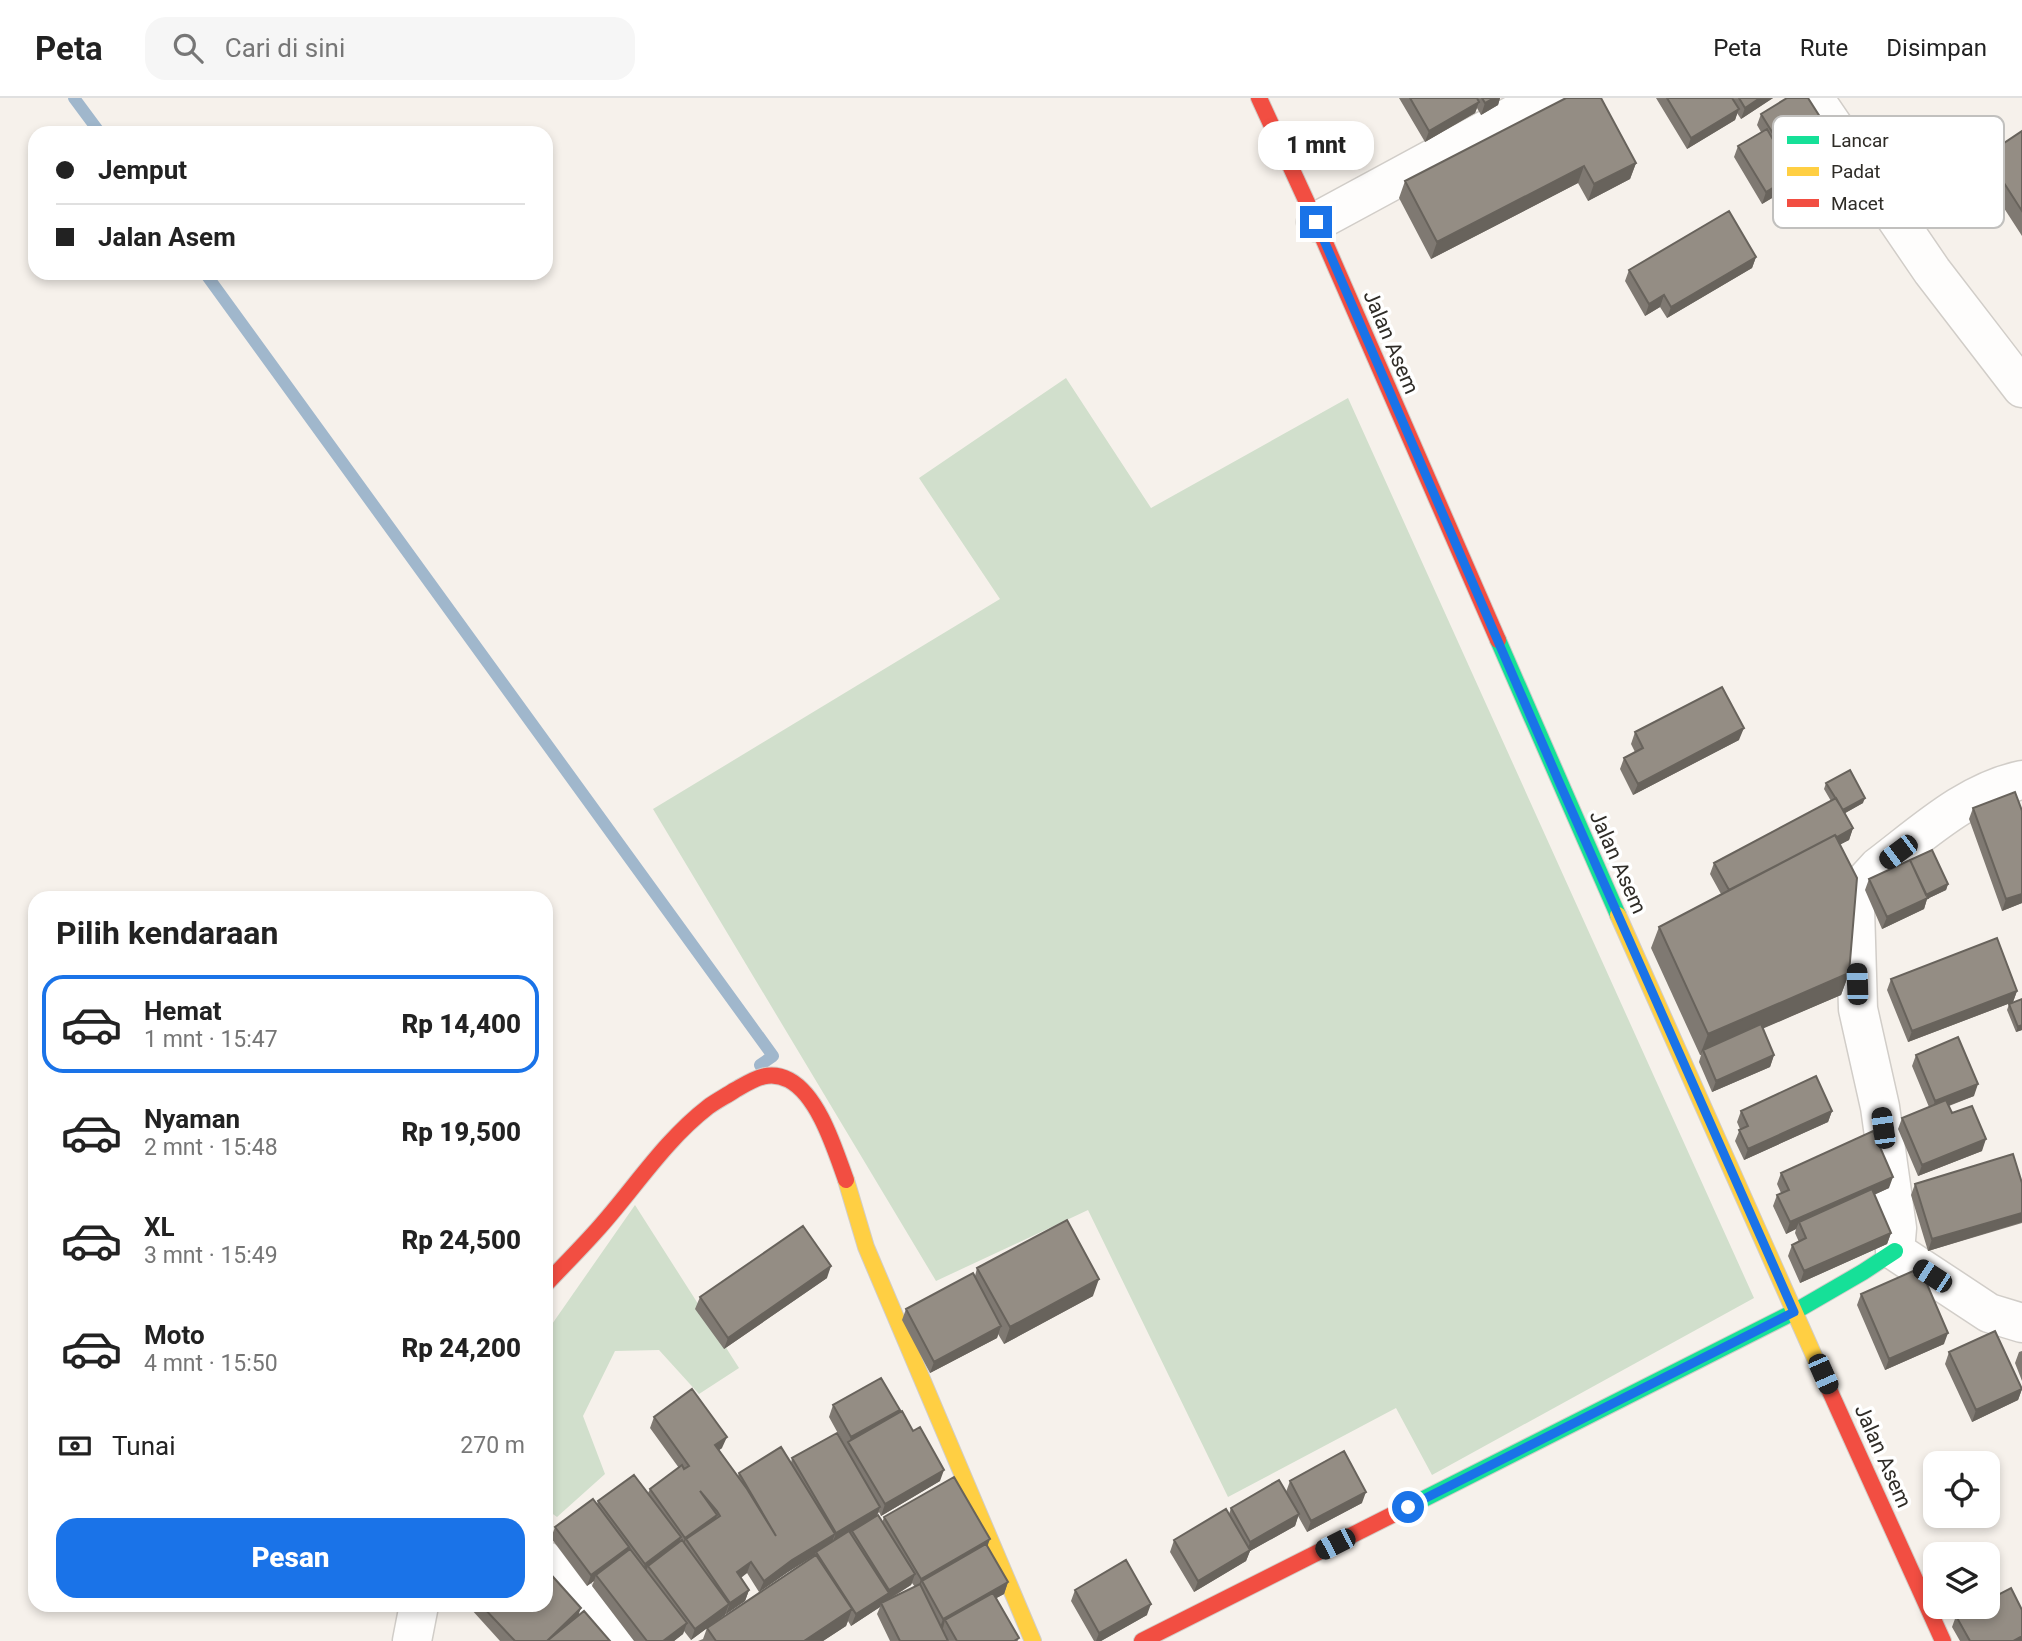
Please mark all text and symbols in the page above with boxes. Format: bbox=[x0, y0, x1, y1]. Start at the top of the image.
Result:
search box bbox=[145, 17, 635, 80]
text: Peta bbox=[35, 29, 103, 68]
icon: search bbox=[169, 29, 207, 67]
text: Cari di sini bbox=[225, 33, 345, 63]
text: Peta bbox=[1713, 34, 1762, 62]
text: Rute bbox=[1800, 34, 1848, 62]
text: Disimpan bbox=[1886, 34, 1987, 62]
legend bbox=[1773, 116, 2004, 228]
callout: 1 mnt bbox=[1258, 121, 1374, 170]
text: Lancar bbox=[1831, 129, 1889, 152]
text: 1 mnt bbox=[1286, 132, 1346, 159]
text: Jemput bbox=[98, 155, 187, 185]
text: Padat bbox=[1831, 160, 1881, 183]
text: Macet bbox=[1831, 192, 1884, 215]
route end bbox=[1300, 206, 1332, 238]
text: Jalan Asem bbox=[98, 222, 236, 252]
street label: Jalan Asem bbox=[1358, 286, 1424, 398]
street label: Jalan Asem bbox=[1585, 807, 1651, 917]
car bbox=[1875, 831, 1922, 873]
text: Pilih kendaraan bbox=[56, 914, 278, 952]
car bbox=[1846, 963, 1869, 1005]
icon: car bbox=[60, 993, 123, 1056]
text: Hemat bbox=[144, 996, 222, 1026]
text: Rp 14,400 bbox=[401, 1009, 521, 1039]
text: 1 mnt · 15:47 bbox=[144, 1026, 278, 1053]
icon: car bbox=[60, 1101, 123, 1164]
text: Nyaman bbox=[144, 1104, 240, 1134]
car bbox=[1870, 1106, 1897, 1150]
text: Rp 19,500 bbox=[401, 1117, 521, 1147]
text: 2 mnt · 15:48 bbox=[144, 1134, 278, 1161]
icon: car bbox=[60, 1209, 123, 1272]
text: XL bbox=[144, 1212, 175, 1242]
text: Rp 24,500 bbox=[401, 1225, 521, 1255]
text: 3 mnt · 15:49 bbox=[144, 1242, 278, 1269]
car bbox=[1909, 1256, 1956, 1296]
icon: car bbox=[60, 1317, 123, 1380]
text: Moto bbox=[144, 1320, 205, 1350]
text: Rp 24,200 bbox=[401, 1333, 521, 1363]
text: 4 mnt · 15:50 bbox=[144, 1350, 278, 1377]
car bbox=[1805, 1351, 1842, 1397]
street label: Jalan Asem bbox=[1850, 1401, 1916, 1511]
icon: cash bbox=[56, 1427, 94, 1465]
text: Tunai bbox=[112, 1431, 175, 1461]
text: 270 m bbox=[460, 1432, 525, 1459]
map controls bbox=[1923, 1451, 2000, 1619]
button: locate bbox=[1923, 1451, 2000, 1528]
route start bbox=[1392, 1491, 1424, 1523]
button: Pesan bbox=[56, 1518, 525, 1598]
car bbox=[1312, 1525, 1359, 1563]
button: layers bbox=[1923, 1542, 2000, 1619]

